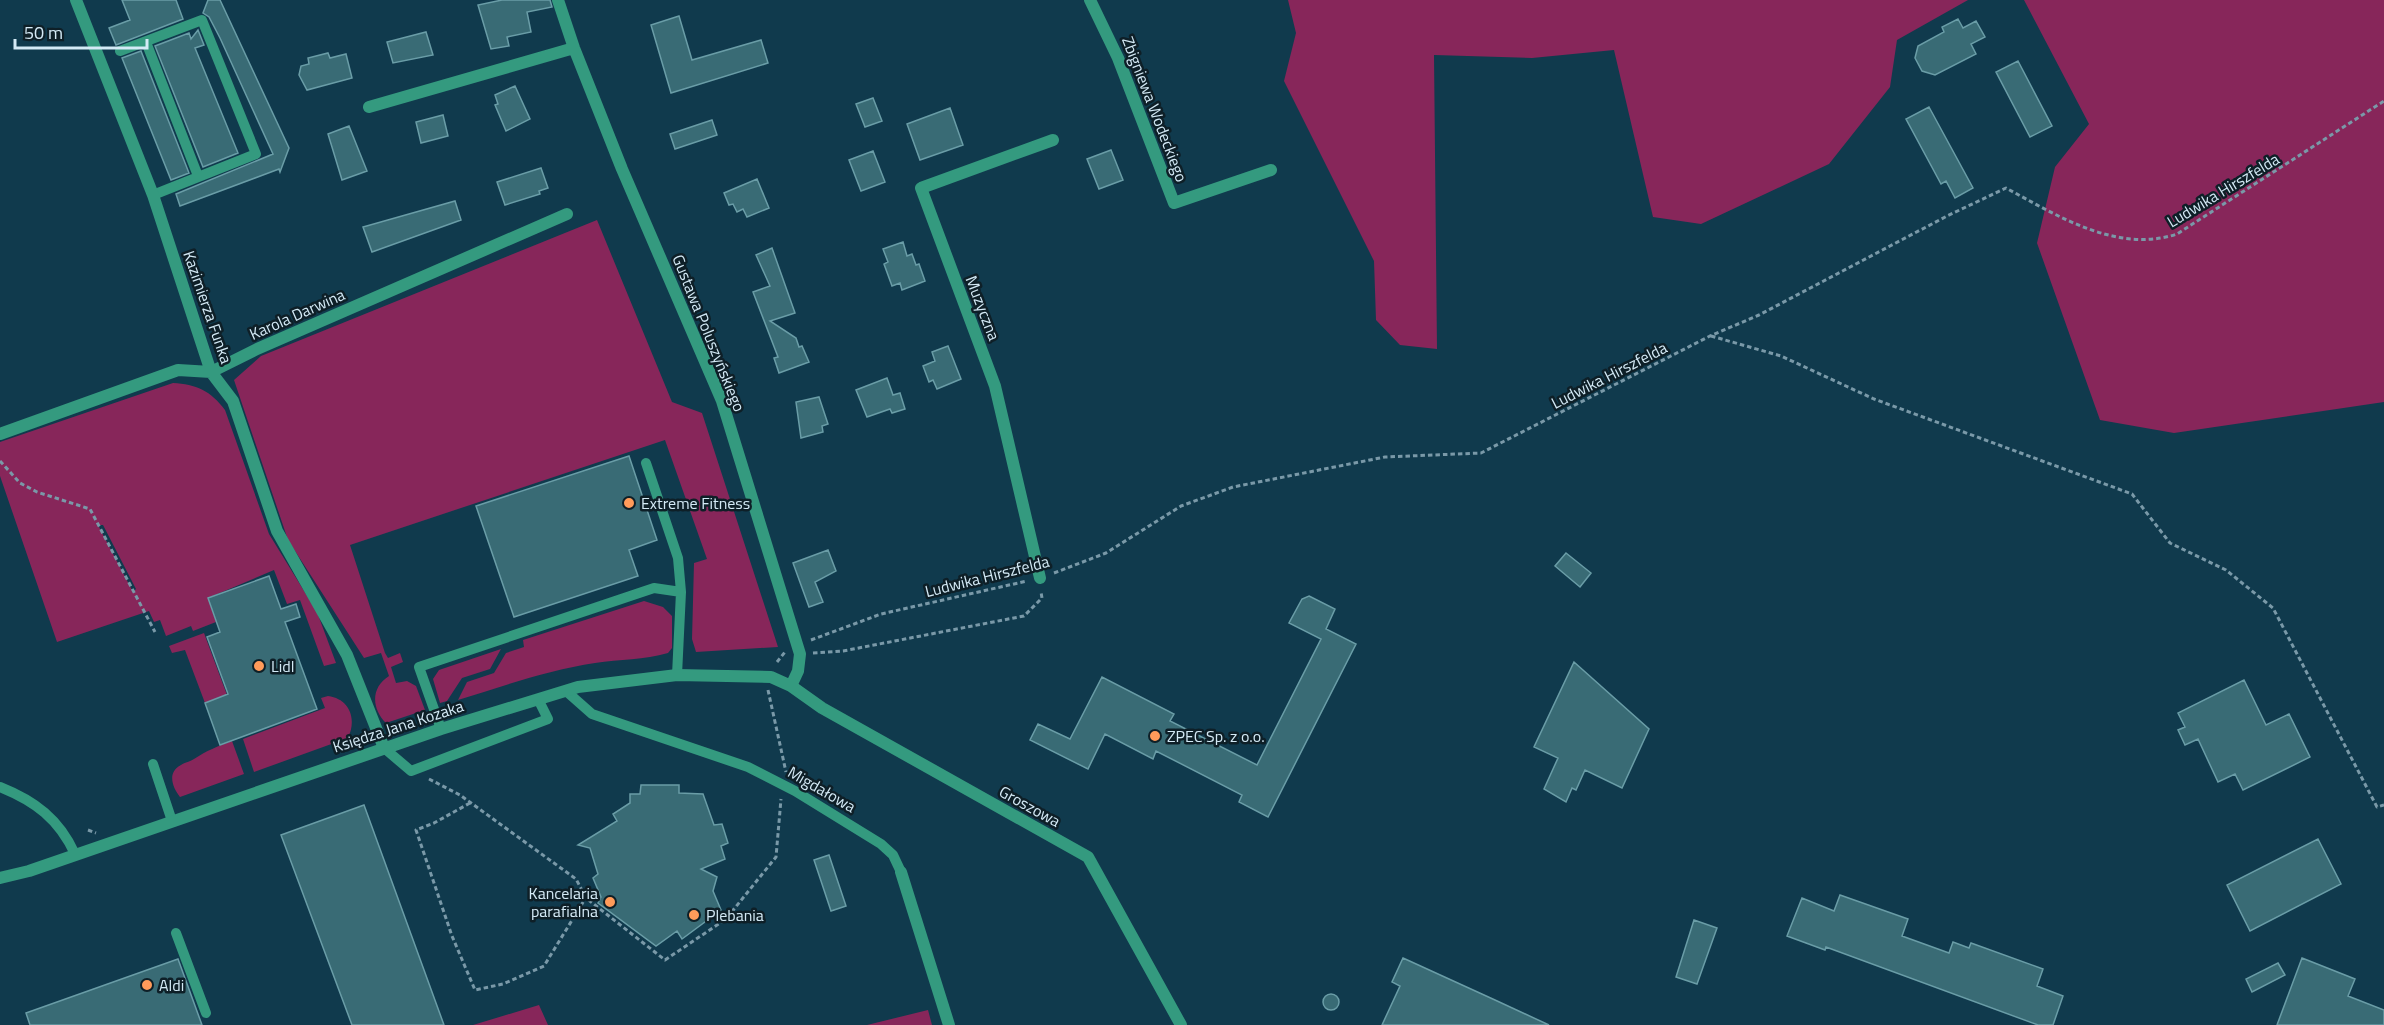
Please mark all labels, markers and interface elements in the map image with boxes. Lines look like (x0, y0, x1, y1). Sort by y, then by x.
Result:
scale bar (15, 12, 147, 50)
text: 50 m (24, 19, 63, 46)
street label: Zbigniewa Wodeckiego (1116, 33, 1194, 185)
street label: Ludwika Hirszfelda (2162, 147, 2284, 233)
street label: Kazimierza Funka (177, 247, 239, 367)
street label: Gustawa Poluszyńskiego (666, 251, 752, 415)
street label: Muzyczna (960, 272, 1006, 344)
street label: Karola Darwina (245, 282, 349, 346)
street label: Ludwika Hirszfelda (1547, 335, 1671, 415)
place label: Extreme Fitness (641, 491, 750, 515)
marker: Extreme Fitness (622, 496, 636, 510)
street label: Ludwika Hirszfelda (922, 549, 1052, 603)
place label: Lidl (271, 654, 294, 678)
marker: Lidl (252, 659, 266, 673)
street label: Księdza Jana Kozaka (329, 694, 467, 758)
place label: ZPEC Sp. z o.o. (1167, 724, 1265, 748)
marker: ZPEC Sp. z o.o. (1148, 729, 1162, 743)
street label: Migdałowa (783, 760, 861, 818)
street label: Groszowa (995, 779, 1065, 833)
place label: Kancelaria parafialna (529, 881, 598, 923)
marker: Kancelaria parafialna (603, 895, 617, 909)
place label: Plebania (706, 903, 764, 927)
marker: Plebania (687, 908, 701, 922)
place label: Aldi (159, 973, 184, 997)
marker: Aldi (140, 978, 154, 992)

